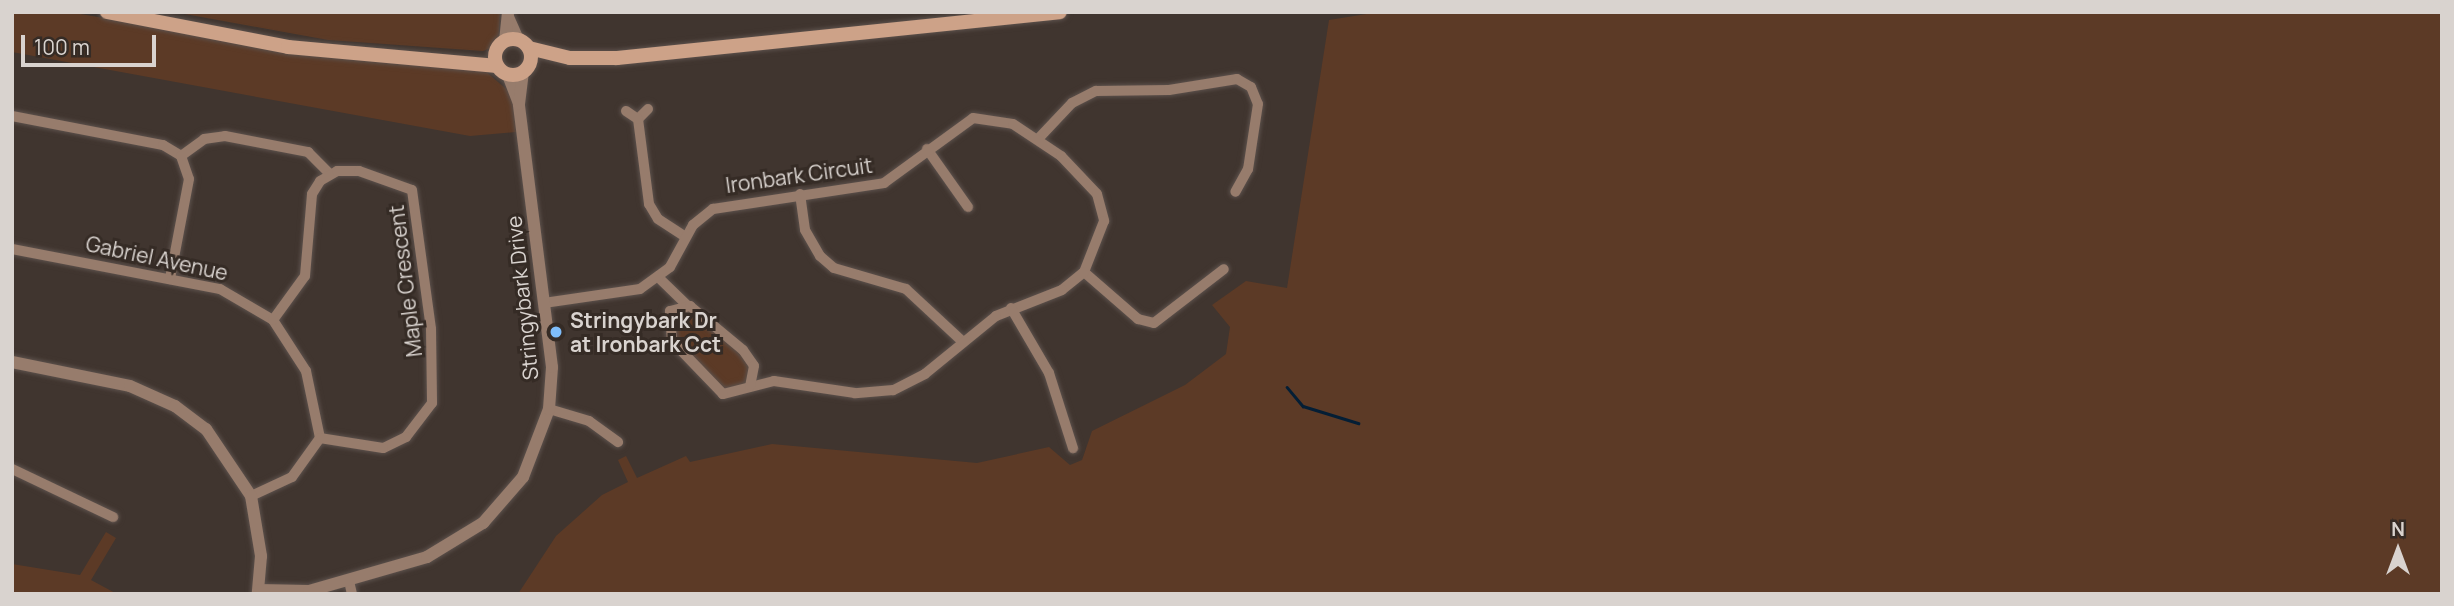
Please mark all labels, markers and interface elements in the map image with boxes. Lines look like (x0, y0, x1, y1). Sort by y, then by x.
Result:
scale bar (24, 21, 159, 65)
text: 100 m (34, 33, 90, 61)
street label: Ironbark Circuit (724, 152, 874, 198)
street label: Maple Crescent (383, 204, 427, 358)
street label: Stringybark Drive (501, 215, 543, 381)
street label: Gabriel Avenue (84, 231, 230, 285)
place label: Stringybark Dr at Ironbark Cct (570, 307, 721, 357)
marker: Stringybark Dr at Ironbark Cct (548, 324, 564, 340)
north arrow (2363, 515, 2433, 585)
text: N (2391, 516, 2405, 542)

